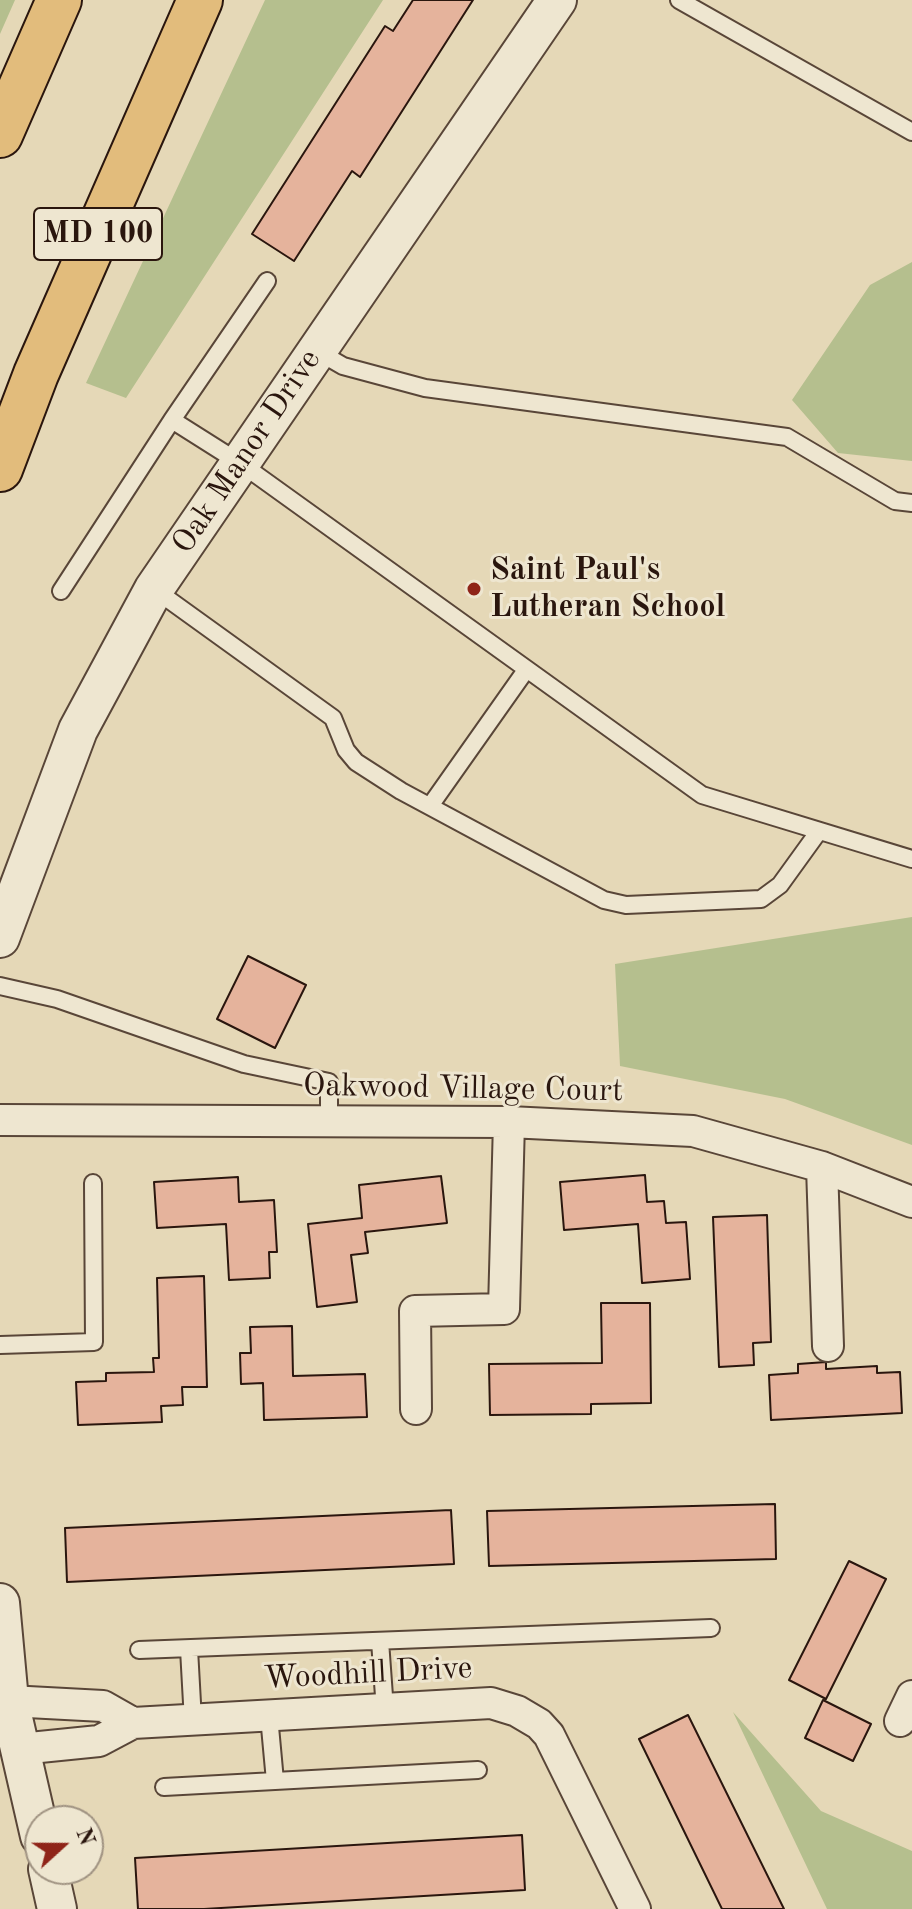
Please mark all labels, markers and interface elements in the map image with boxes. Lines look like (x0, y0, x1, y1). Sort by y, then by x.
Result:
road number: MD 100 (34, 208, 162, 260)
street label: Oak Manor Drive (164, 342, 330, 562)
place label: Saint Paul's Lutheran School (490, 552, 725, 627)
marker: Saint Paul's Lutheran School (465, 580, 483, 598)
street label: Oakwood Village Court (303, 1067, 623, 1111)
street label: Woodhill Drive (263, 1649, 473, 1699)
north arrow (24, 1805, 104, 1885)
text: N (71, 1825, 98, 1849)

